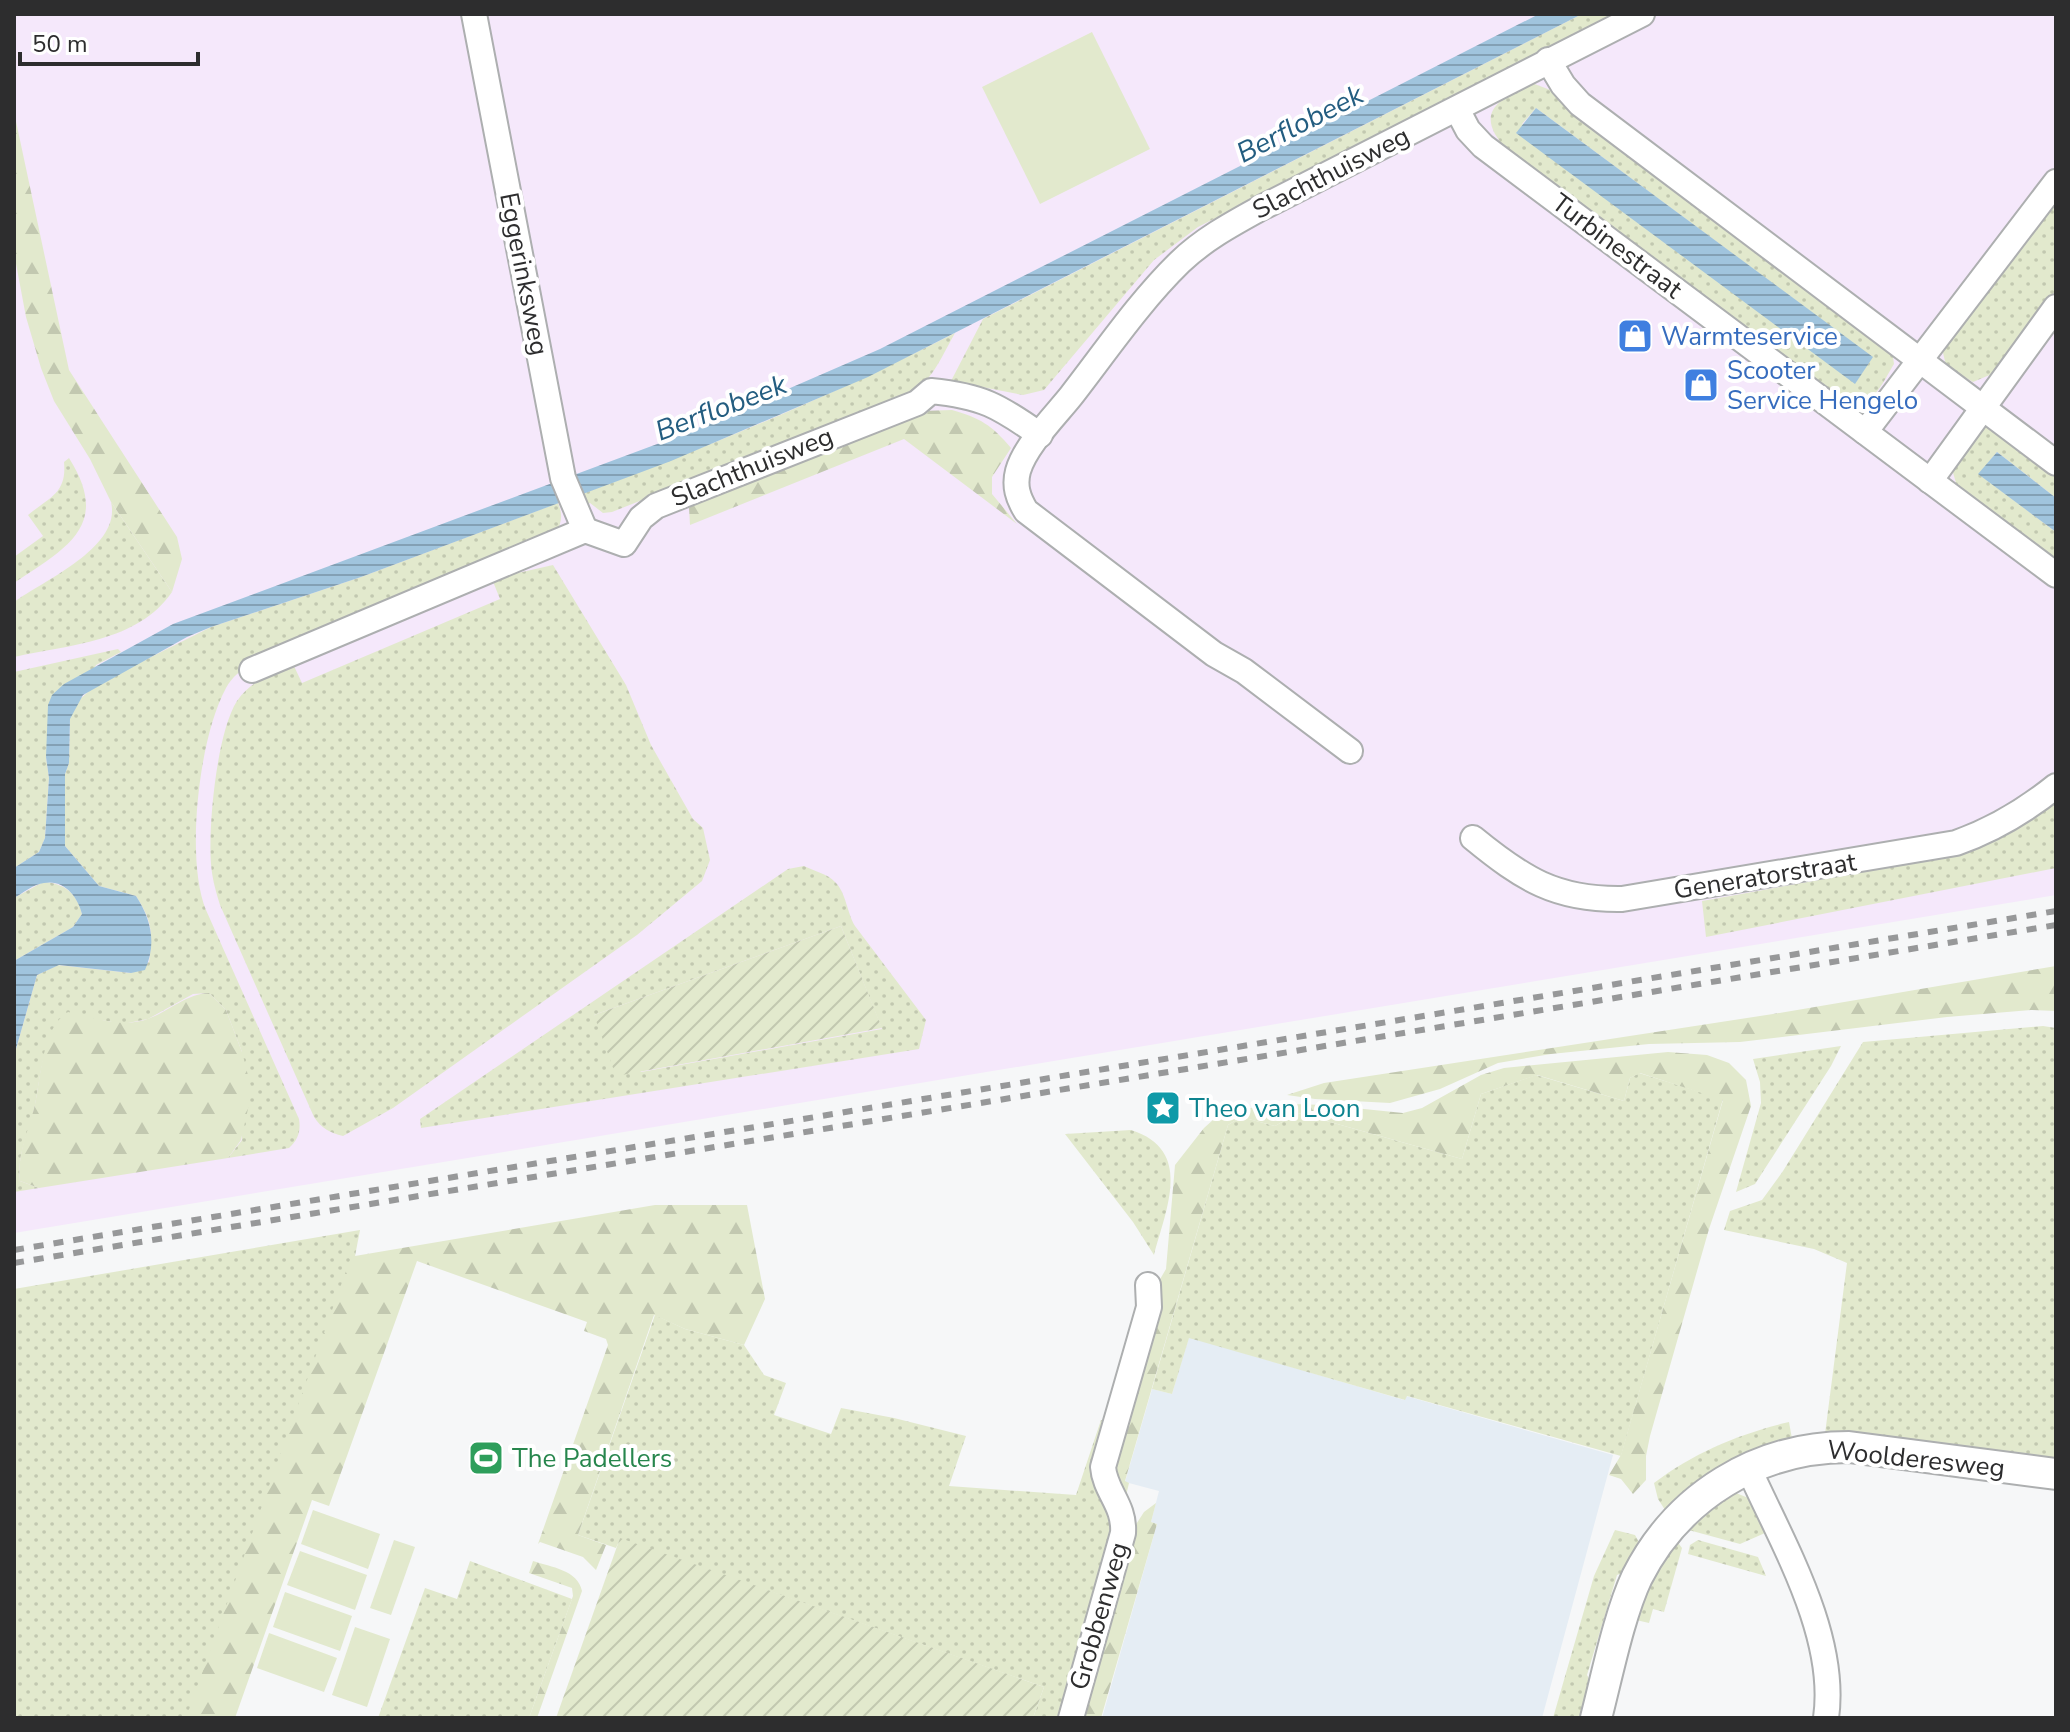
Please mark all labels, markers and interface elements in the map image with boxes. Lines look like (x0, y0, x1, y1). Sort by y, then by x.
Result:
scale bar (20, 16, 198, 66)
text: 50 m (32, 28, 88, 60)
water label: Berflobeek (1230, 75, 1371, 172)
street label: Slachthuisweg (1247, 118, 1415, 228)
street label: Turbinestraat (1545, 185, 1690, 307)
street label: Eggerinksweg (491, 190, 557, 358)
shop icon: Warmteservice (1616, 317, 1654, 355)
place label: Warmteservice (1661, 319, 1838, 354)
place label: Scooter Service Hengelo (1727, 353, 1918, 418)
water label: Berflobeek (650, 365, 793, 450)
shop icon: Scooter Service Hengelo (1682, 366, 1720, 404)
street label: Slachthuisweg (666, 419, 838, 515)
street label: Generatorstraat (1671, 844, 1860, 908)
place icon: Theo van Loon (1144, 1089, 1182, 1127)
place label: Theo van Loon (1189, 1091, 1360, 1126)
street label: Woolderesweg (1825, 1432, 2007, 1486)
sports icon: The Padellers (467, 1439, 505, 1477)
place label: The Padellers (512, 1441, 672, 1476)
street label: Grobbenweg (1061, 1538, 1137, 1694)

